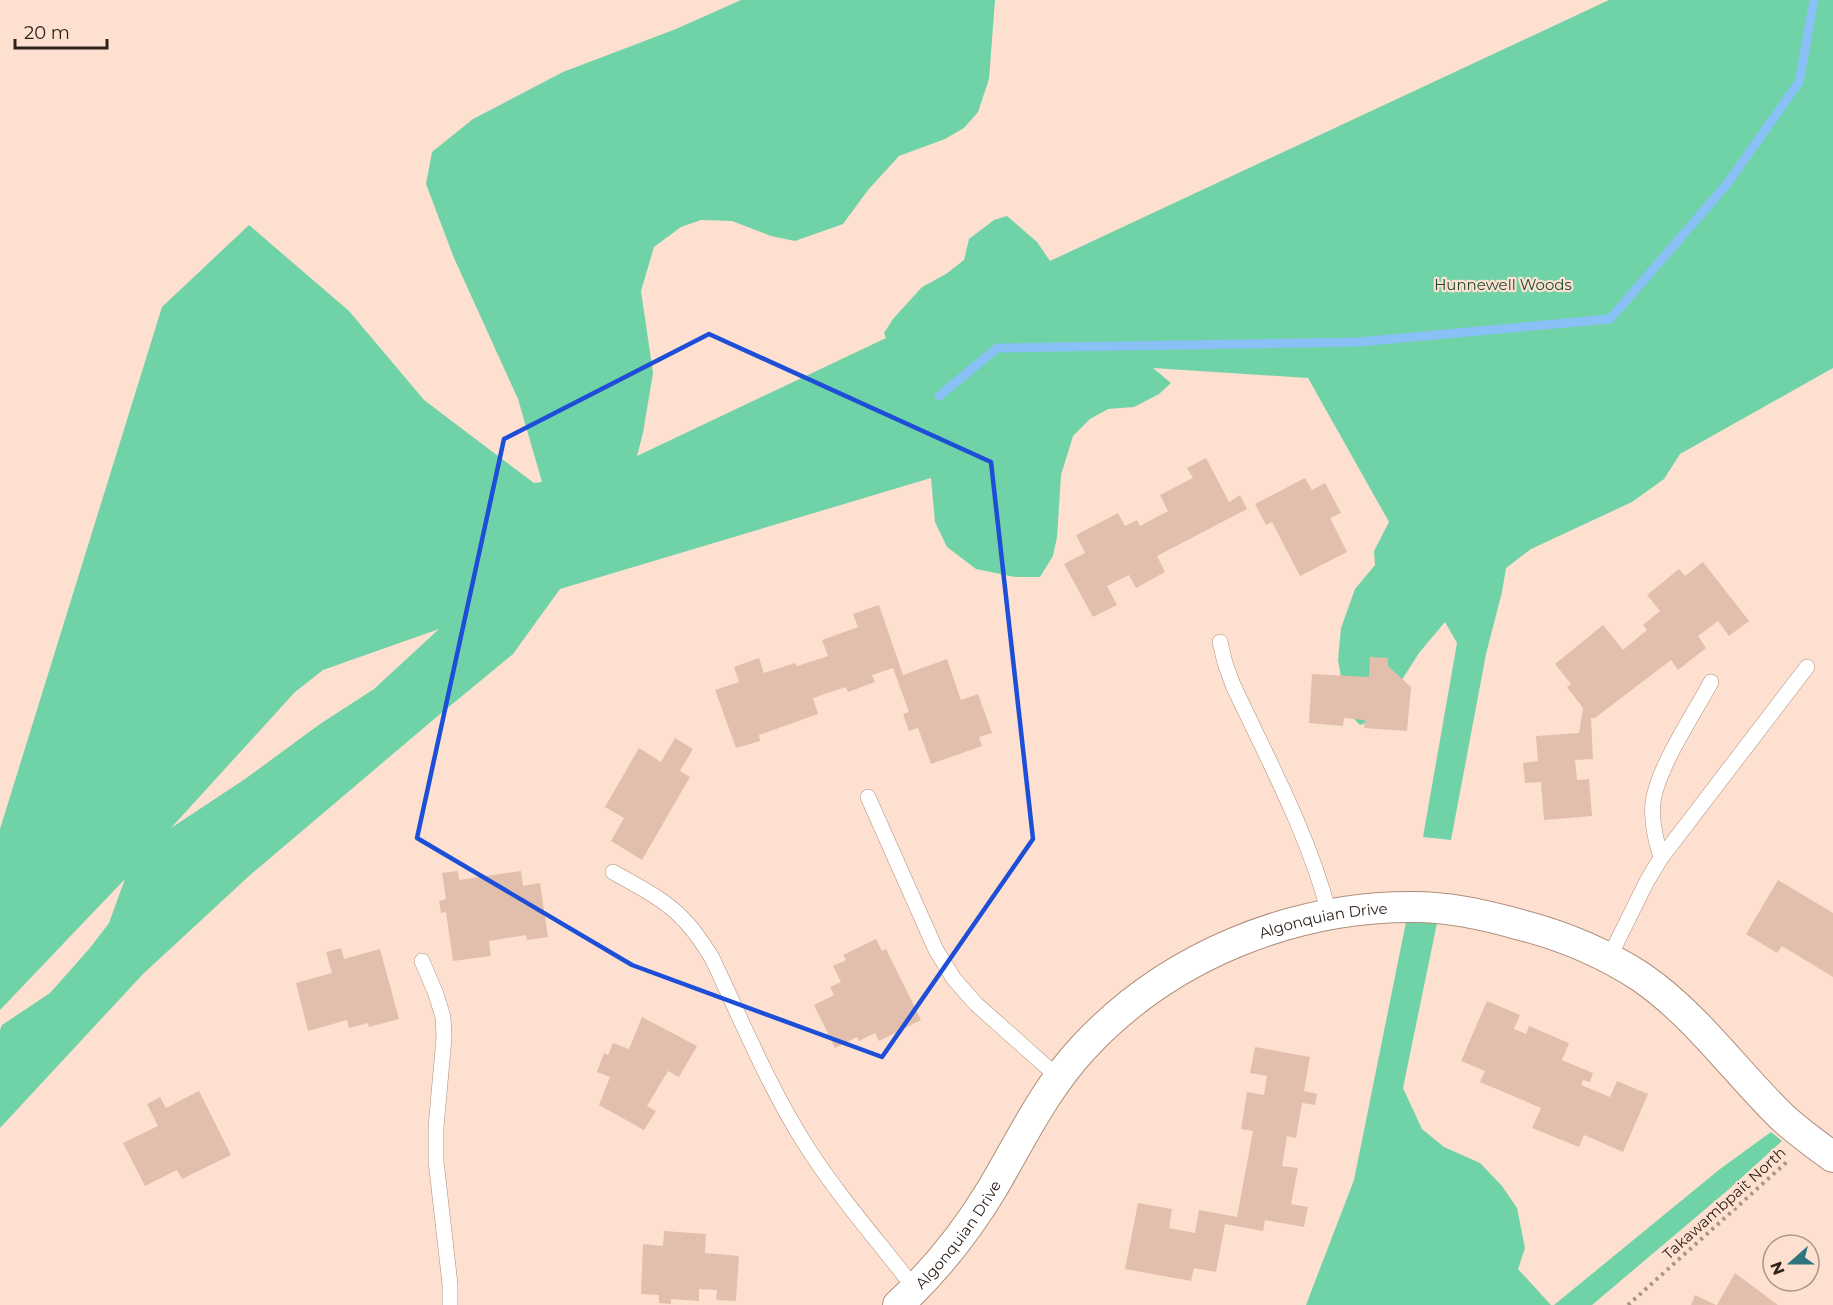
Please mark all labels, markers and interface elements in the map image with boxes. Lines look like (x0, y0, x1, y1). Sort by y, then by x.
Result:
scale bar (15, 12, 106, 50)
text: 20 m (24, 22, 70, 44)
park label: Hunnewell Woods (1434, 275, 1572, 294)
street label: Algonquian Drive (1256, 898, 1388, 942)
street label: Takawambpait North (1658, 1143, 1790, 1263)
street label: Algonquian Drive (911, 1177, 1005, 1292)
north arrow (1761, 1233, 1821, 1293)
text: N (1766, 1259, 1789, 1278)

